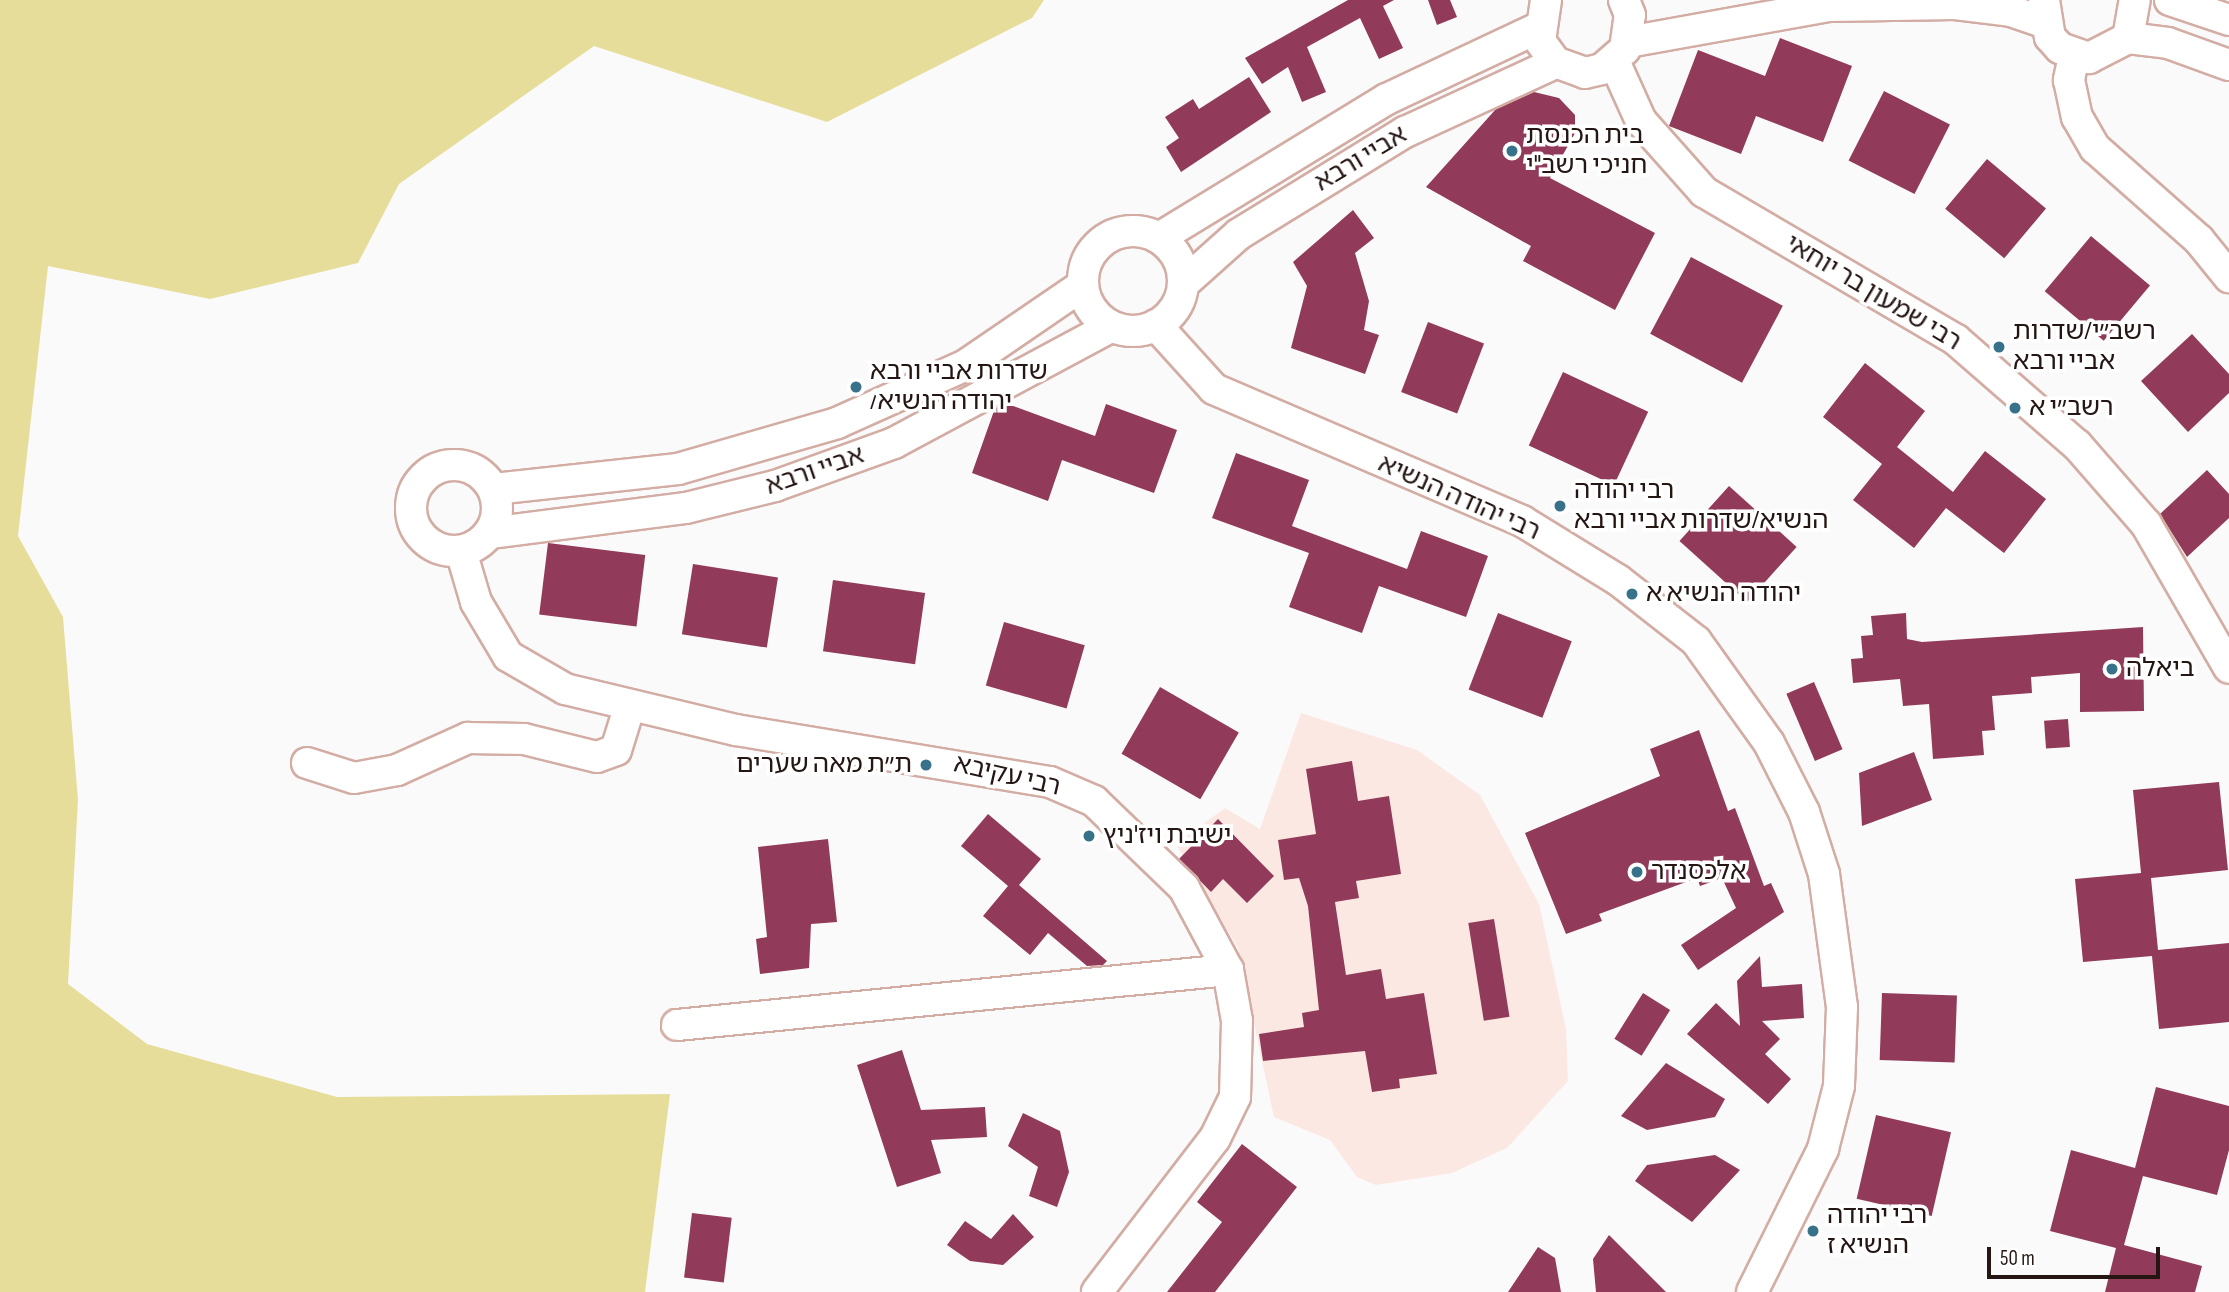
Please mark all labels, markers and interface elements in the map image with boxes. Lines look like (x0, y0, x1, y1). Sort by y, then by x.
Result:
street label: אביי ורבא (1309, 119, 1413, 199)
place label: בית הכנסת חניכי רשב"י (1526, 120, 1647, 182)
marker: בית הכנסת חניכי רשב"י (1504, 143, 1520, 159)
street label: רבי שמעון בר יוחאי (1779, 228, 1967, 358)
place label: רשב״י/שדרות אביי ורבא (2013, 316, 2156, 378)
marker: רשב״י/שדרות אביי ורבא (1991, 339, 2007, 355)
place label: שדרות אביי ורבא /יהודה הנשיא (870, 356, 1048, 418)
marker: שדרות אביי ורבא /יהודה הנשיא (848, 379, 864, 395)
place label: רשב״י א (2029, 392, 2114, 424)
marker: רשב״י א (2007, 400, 2023, 416)
street label: אביי ורבא (762, 440, 868, 502)
street label: רבי יהודה הנשיא (1373, 448, 1545, 548)
place label: רבי יהודה הנשיא/שדרות אביי ורבא (1574, 475, 1828, 536)
marker: רבי יהודה הנשיא/שדרות אביי ורבא (1552, 498, 1568, 514)
place label: יהודה הנשיא א (1646, 578, 1801, 610)
marker: יהודה הנשיא א (1624, 586, 1640, 602)
place label: ביאלה (2126, 653, 2195, 685)
marker: ביאלה (2104, 661, 2120, 677)
place label: ת״ת מאה שערים (736, 749, 912, 781)
street label: רבי עקיבא (951, 749, 1063, 803)
marker: ת״ת מאה שערים (918, 757, 934, 773)
place label: ישיבת ויז'ניץ (1103, 820, 1232, 852)
marker: ישיבת ויז'ניץ (1081, 828, 1097, 844)
place label: אלכסנדר (1651, 856, 1746, 888)
marker: אלכסנדר (1629, 864, 1645, 880)
place label: רבי יהודה הנשיא ז (1827, 1200, 1927, 1262)
marker: רבי יהודה הנשיא ז (1805, 1223, 1821, 1239)
scale bar (1991, 1232, 2164, 1276)
text: 50 m (2000, 1246, 2035, 1271)

